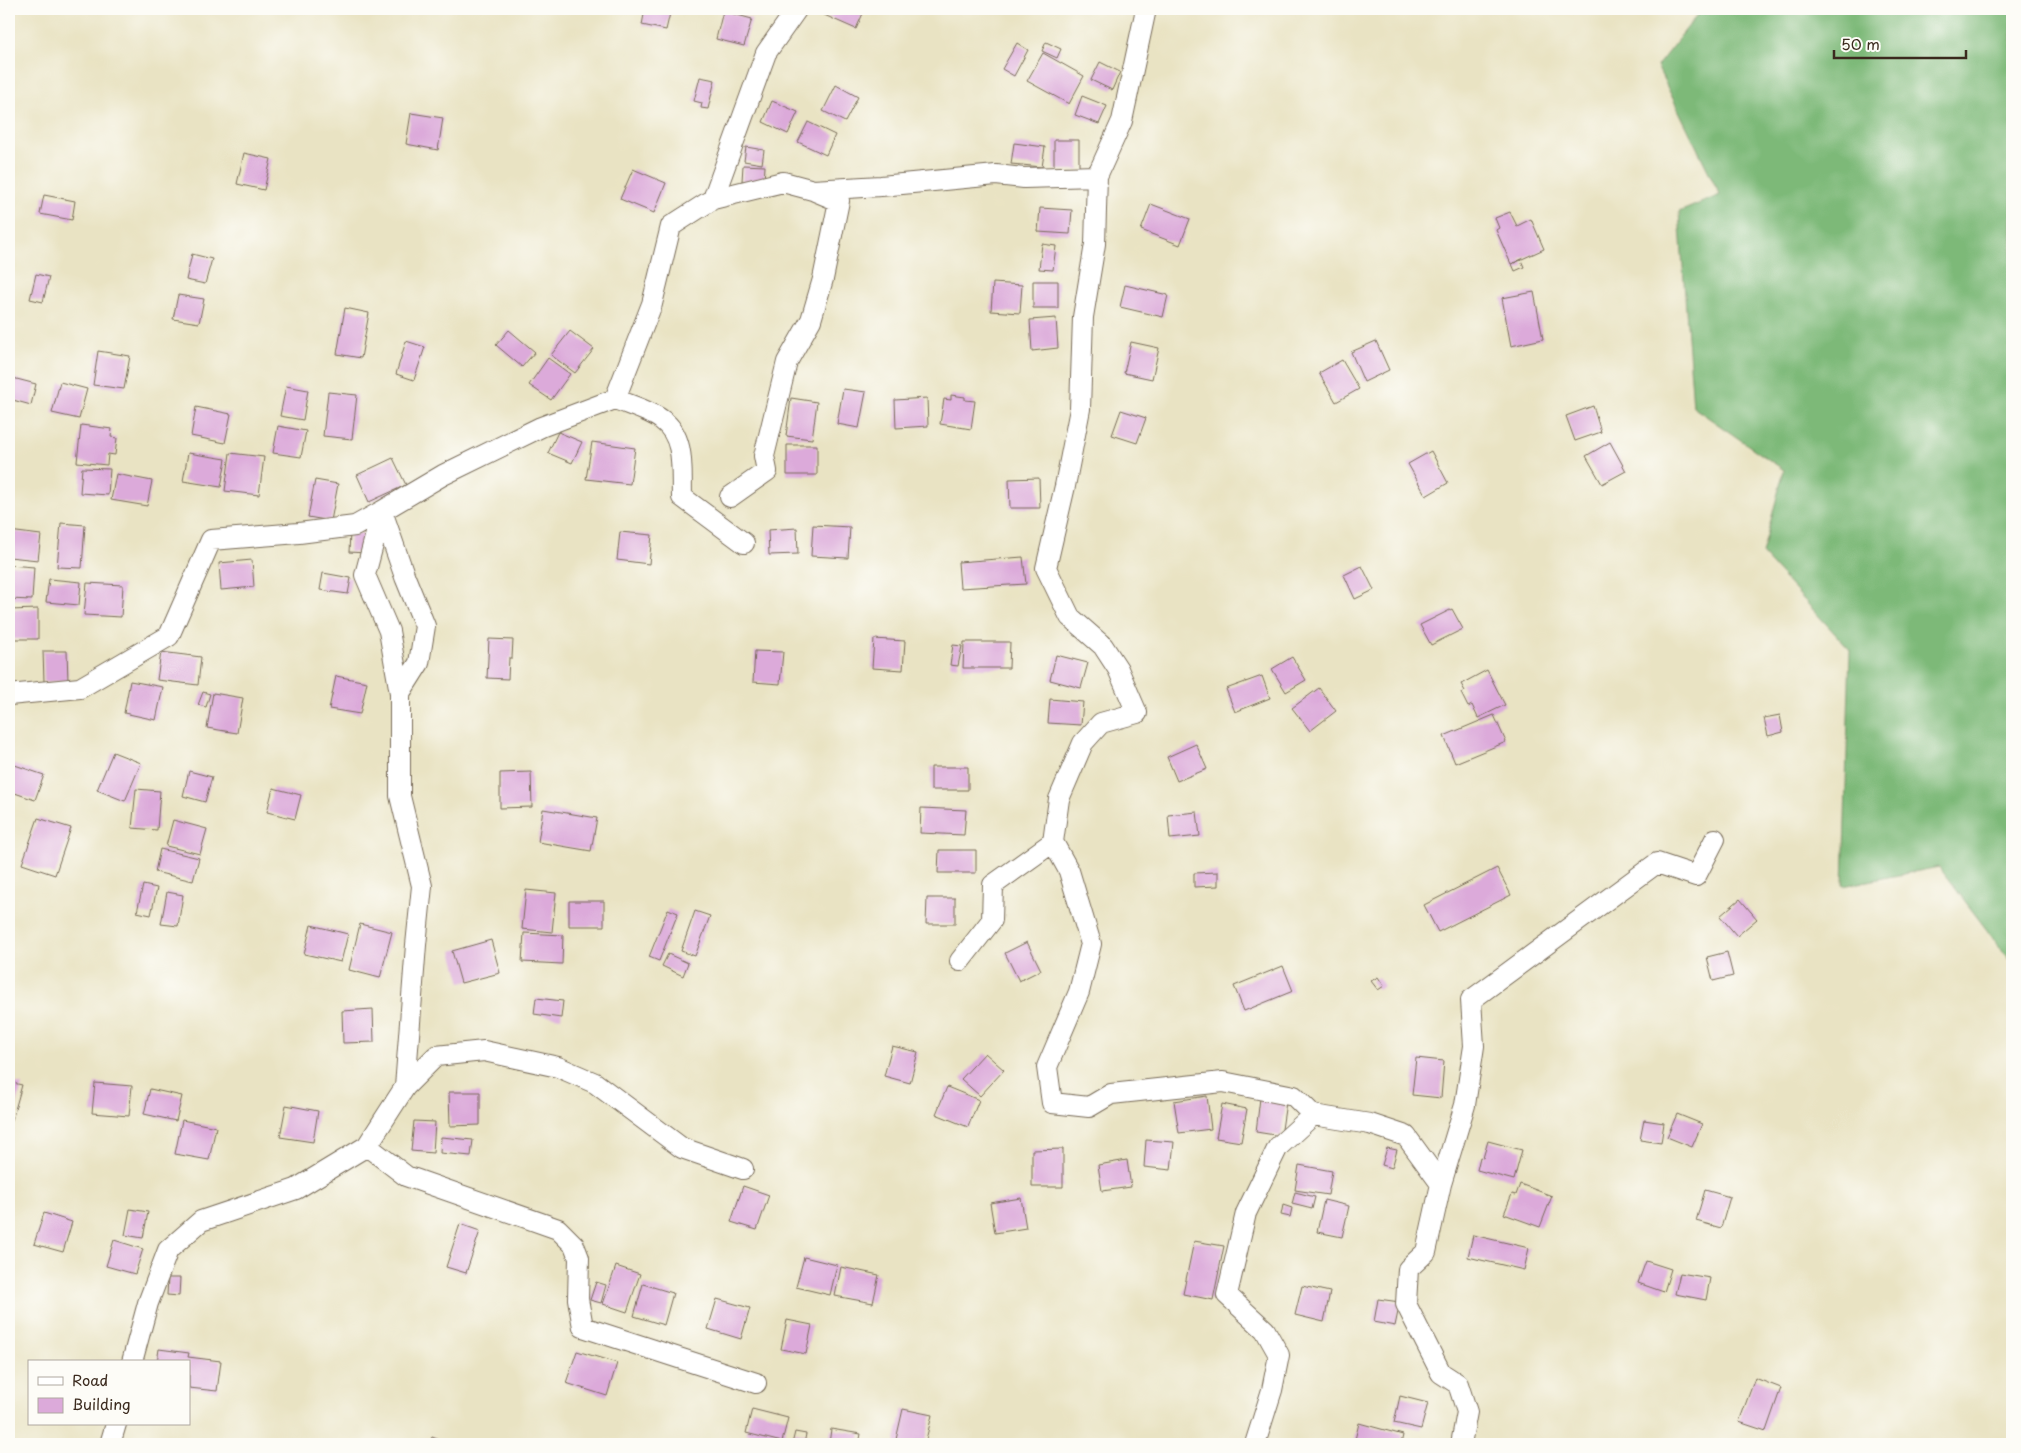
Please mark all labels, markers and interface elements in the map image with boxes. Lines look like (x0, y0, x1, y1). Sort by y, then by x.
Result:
scale bar (1834, 28, 1966, 60)
text: 50 m (1841, 32, 1880, 55)
legend (28, 1360, 190, 1426)
text: Road (72, 1368, 108, 1391)
text: Building (72, 1392, 131, 1415)

